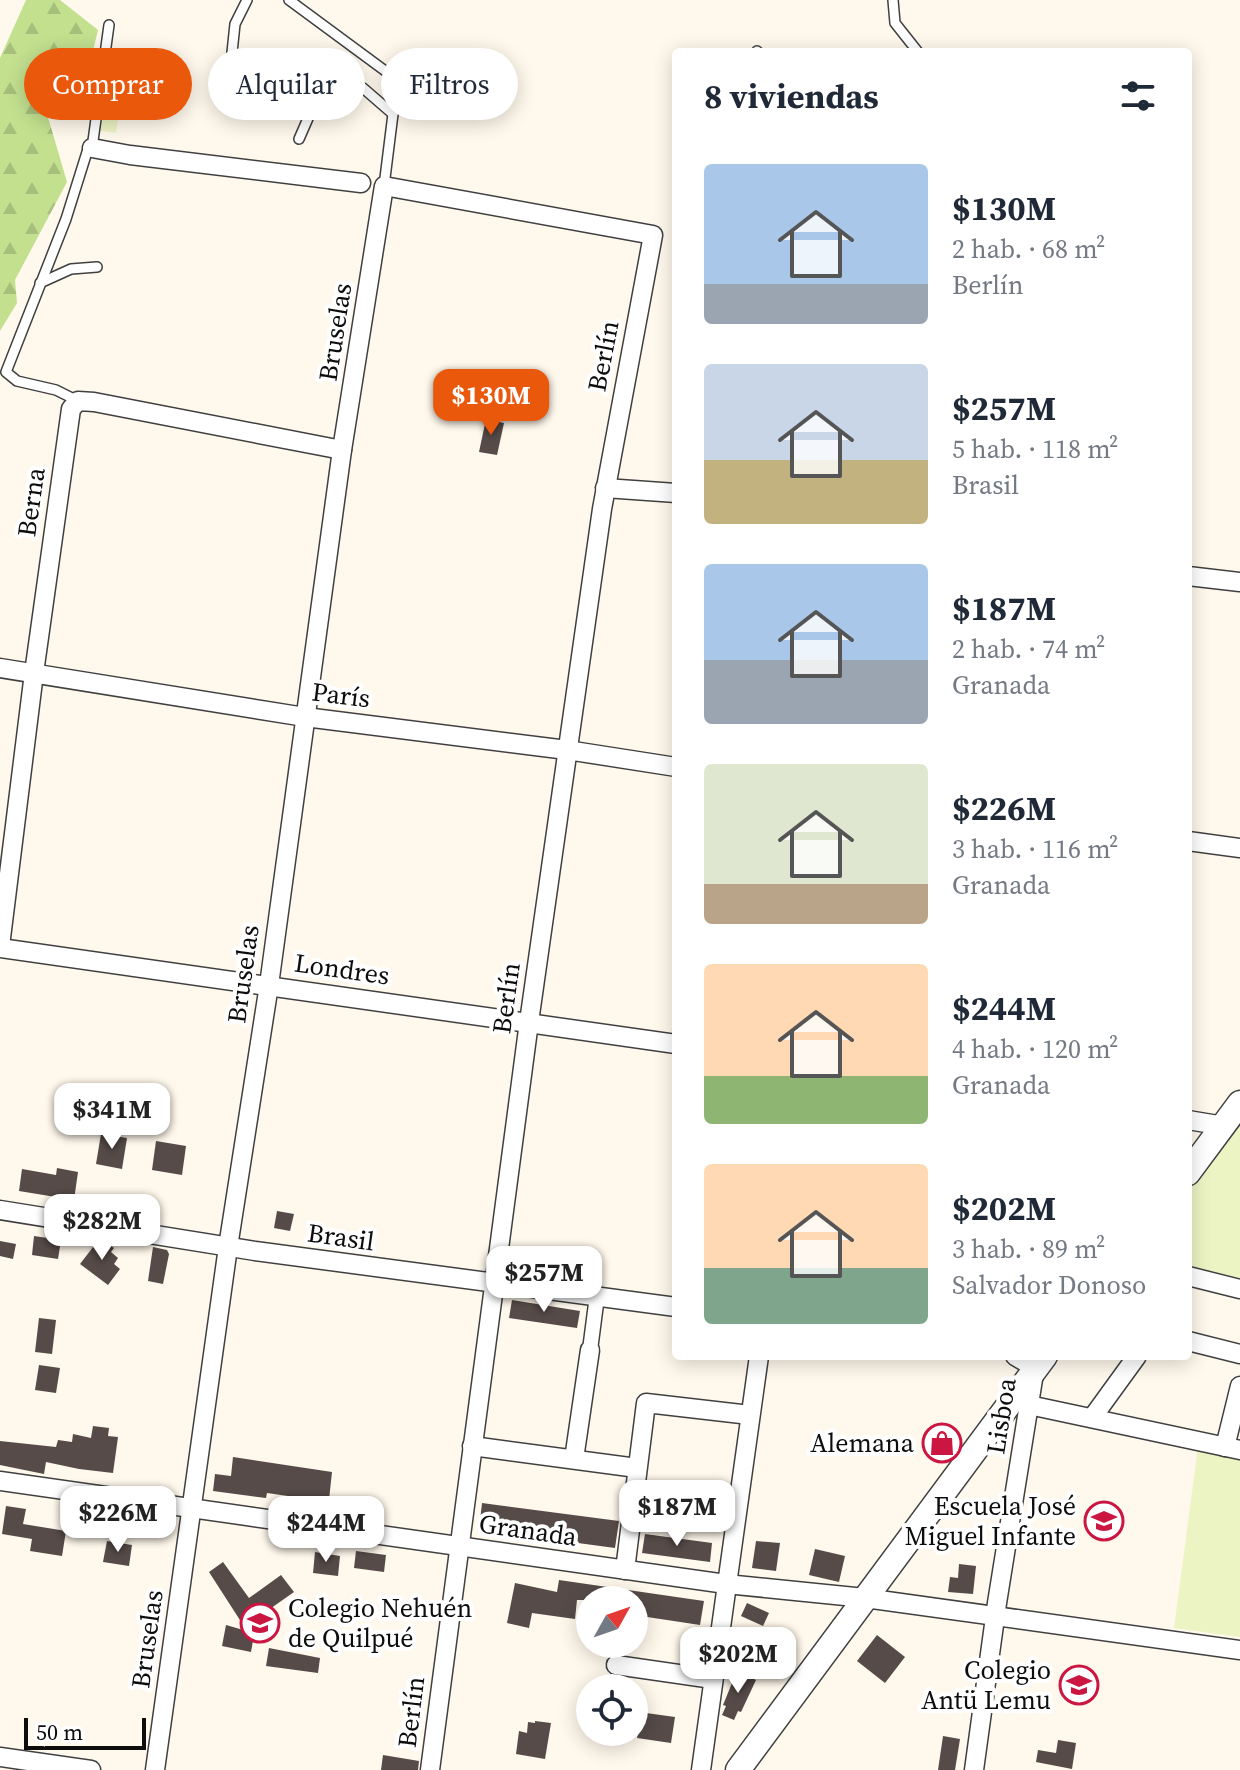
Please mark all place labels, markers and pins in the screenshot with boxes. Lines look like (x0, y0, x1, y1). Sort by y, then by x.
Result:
pin: $130M (435, 369, 547, 437)
pin: $341M (56, 1083, 168, 1151)
pin: $282M (46, 1194, 158, 1262)
pin: $257M (488, 1246, 600, 1314)
shop icon: Alemana (921, 1422, 963, 1464)
place label: Alemana (810, 1425, 915, 1461)
pin: $187M (621, 1480, 733, 1548)
pin: $226M (62, 1486, 174, 1554)
place label: Escuela José Miguel Infante (905, 1488, 1076, 1554)
pin: $244M (270, 1496, 382, 1564)
school or university icon: Escuela José Miguel Infante (1083, 1500, 1125, 1542)
place label: Colegio Nehuén de Quilpué (288, 1590, 472, 1656)
school or university icon: Colegio Nehuén de Quilpué (239, 1602, 281, 1644)
pin: $202M (682, 1627, 794, 1695)
place label: Colegio Antü Lemu (921, 1652, 1051, 1718)
school or university icon: Colegio Antü Lemu (1058, 1664, 1100, 1706)

